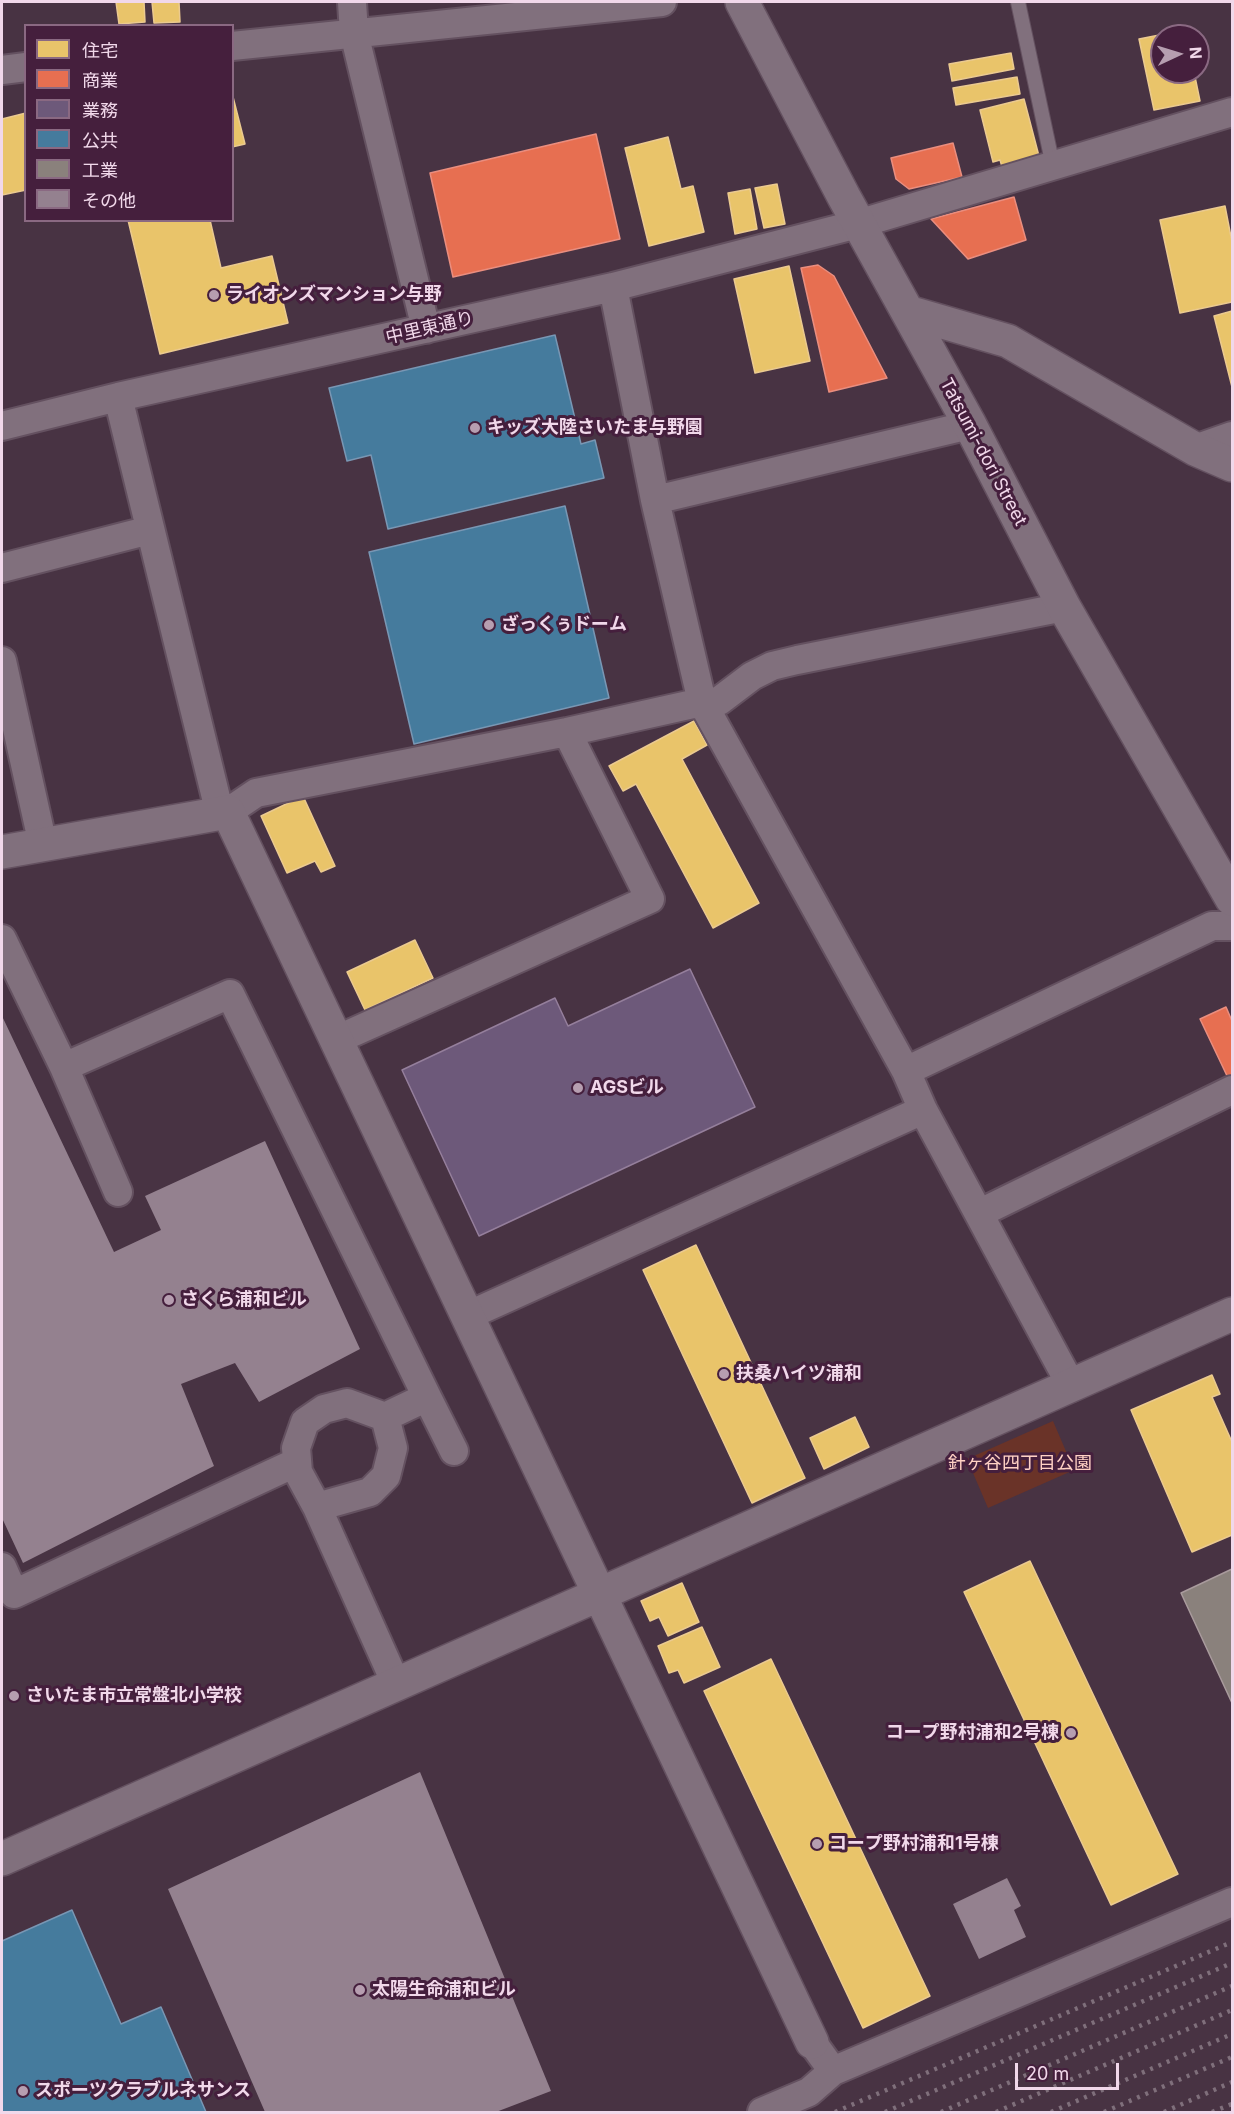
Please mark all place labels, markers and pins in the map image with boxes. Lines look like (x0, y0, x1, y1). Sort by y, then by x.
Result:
place label: ライオンズマンション与野 (226, 284, 442, 306)
marker: ライオンズマンション与野 (207, 288, 221, 302)
place label: キッズ大陸さいたま与野園 (487, 417, 703, 439)
marker: キッズ大陸さいたま与野園 (468, 421, 482, 435)
place label: ざっくぅドーム (501, 614, 627, 636)
marker: ざっくぅドーム (482, 618, 496, 632)
place label: AGSビル (590, 1077, 664, 1099)
marker: AGSビル (571, 1081, 585, 1095)
place label: さくら浦和ビル (181, 1289, 307, 1311)
marker: さくら浦和ビル (162, 1293, 176, 1307)
place label: 扶桑ハイツ浦和 (736, 1363, 862, 1385)
marker: 扶桑ハイツ浦和 (717, 1367, 731, 1381)
place label: さいたま市立常盤北小学校 (26, 1685, 242, 1707)
marker: さいたま市立常盤北小学校 (7, 1689, 21, 1703)
place label: コープ野村浦和2号棟 (886, 1722, 1059, 1744)
marker: コープ野村浦和2号棟 (1064, 1726, 1078, 1740)
place label: コープ野村浦和1号棟 (829, 1833, 999, 1855)
marker: コープ野村浦和1号棟 (810, 1837, 824, 1851)
place label: 太陽生命浦和ビル (372, 1979, 516, 2001)
marker: 太陽生命浦和ビル (353, 1983, 367, 1997)
place label: スポーツクラブルネサンス (35, 2080, 251, 2102)
marker: スポーツクラブルネサンス (16, 2084, 30, 2098)

